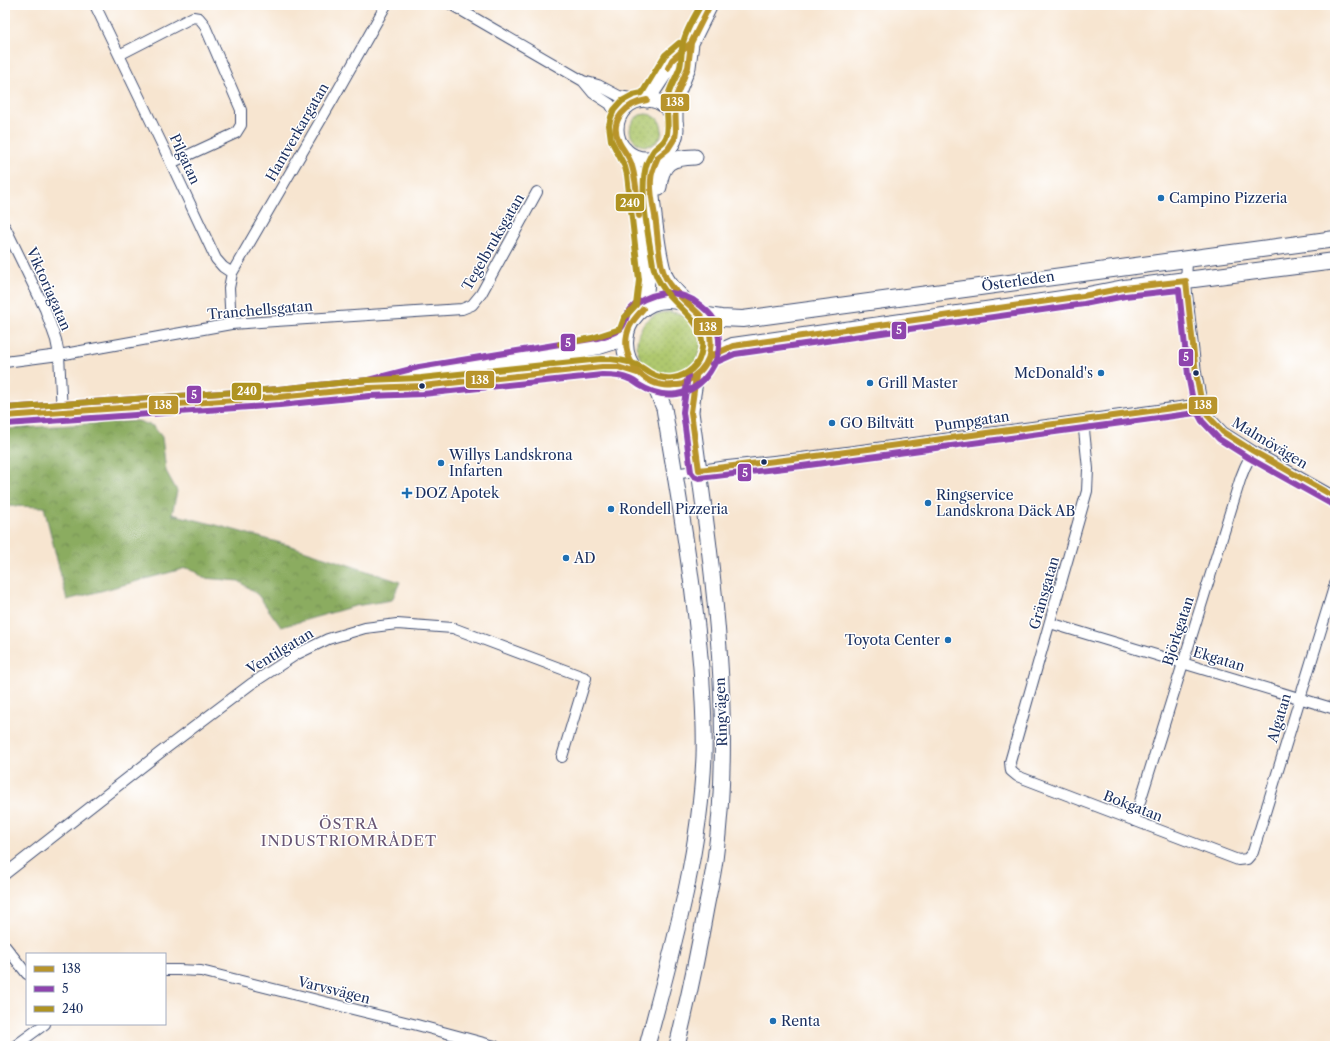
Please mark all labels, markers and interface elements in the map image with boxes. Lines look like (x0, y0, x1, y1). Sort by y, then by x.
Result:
street label: Hantverkargatan (262, 79, 333, 184)
line badge: 138 (660, 93, 690, 112)
text: 138 (666, 95, 684, 109)
street label: Pilgatan (166, 131, 205, 187)
place label: Campino Pizzeria (1169, 189, 1288, 207)
street label: Tegelbruksgatan (458, 190, 528, 294)
line badge: 240 (615, 193, 645, 212)
marker: Campino Pizzeria (1156, 193, 1166, 203)
text: 240 (620, 196, 640, 210)
street label: Viktoriagatan (22, 244, 75, 334)
street label: Österleden (980, 267, 1056, 295)
street label: Tranchellsgatan (207, 296, 314, 324)
line badge: 138 (693, 317, 723, 336)
text: 138 (699, 320, 717, 334)
line badge: 5 (891, 321, 907, 340)
text: 5 (896, 323, 902, 337)
line badge: 5 (560, 333, 576, 352)
text: 5 (565, 336, 571, 350)
line badge: 5 (1178, 348, 1194, 367)
text: 5 (1183, 350, 1189, 364)
place label: McDonald's (1014, 364, 1093, 382)
marker: McDonald's (1096, 368, 1106, 378)
unlabelled marker (1191, 368, 1201, 378)
line badge: 138 (465, 370, 495, 389)
text: 138 (471, 373, 489, 387)
place label: Grill Master (878, 374, 958, 392)
marker: Grill Master (865, 378, 875, 388)
unlabelled marker (417, 381, 427, 391)
line badge: 240 (231, 382, 262, 401)
text: 240 (237, 384, 257, 398)
line badge: 5 (186, 385, 202, 404)
text: 5 (191, 388, 197, 402)
line badge: 138 (148, 395, 179, 415)
line badge: 138 (1188, 396, 1218, 415)
text: 138 (154, 398, 172, 412)
text: 138 (1194, 398, 1212, 412)
street label: Pumpgatan (933, 407, 1011, 435)
street label: Malmövägen (1229, 413, 1311, 473)
place label: GO Biltvätt (840, 414, 914, 432)
marker: GO Biltvätt (827, 418, 837, 428)
place label: Willys Landskrona Infarten (448, 446, 573, 480)
unlabelled marker (759, 457, 769, 467)
marker: Willys Landskrona Infarten (436, 458, 446, 468)
line badge: 5 (737, 463, 752, 482)
text: 5 (742, 466, 748, 480)
place label: DOZ Apotek (415, 484, 500, 502)
place label: Ringservice Landskrona Däck AB (936, 486, 1075, 520)
marker: DOZ Apotek (402, 488, 412, 498)
marker: Ringservice Landskrona Däck AB (923, 498, 933, 508)
place label: Rondell Pizzeria (619, 500, 729, 518)
marker: Rondell Pizzeria (606, 504, 616, 514)
place label: AD (573, 549, 596, 567)
marker: AD (561, 553, 571, 563)
street label: Gränsgatan (1025, 554, 1063, 632)
street label: Björkgatan (1158, 594, 1198, 668)
street label: Ventilgatan (243, 624, 317, 678)
place label: Toyota Center (845, 631, 940, 649)
marker: Toyota Center (943, 635, 953, 645)
street label: Ekgatan (1191, 643, 1247, 675)
street label: Ringvägen (711, 677, 731, 747)
street label: Algatan (1263, 691, 1295, 746)
street label: Bokgatan (1101, 786, 1165, 826)
district label: ÖSTRA INDUSTRIOMRÅDET (261, 814, 437, 850)
legend (26, 953, 166, 1025)
text: 138 (62, 961, 81, 976)
street label: Varvsvägen (295, 972, 372, 1008)
text: 5 (62, 981, 69, 996)
text: 240 (62, 1001, 83, 1016)
place label: Renta (781, 1012, 821, 1030)
marker: Renta (768, 1016, 778, 1026)

